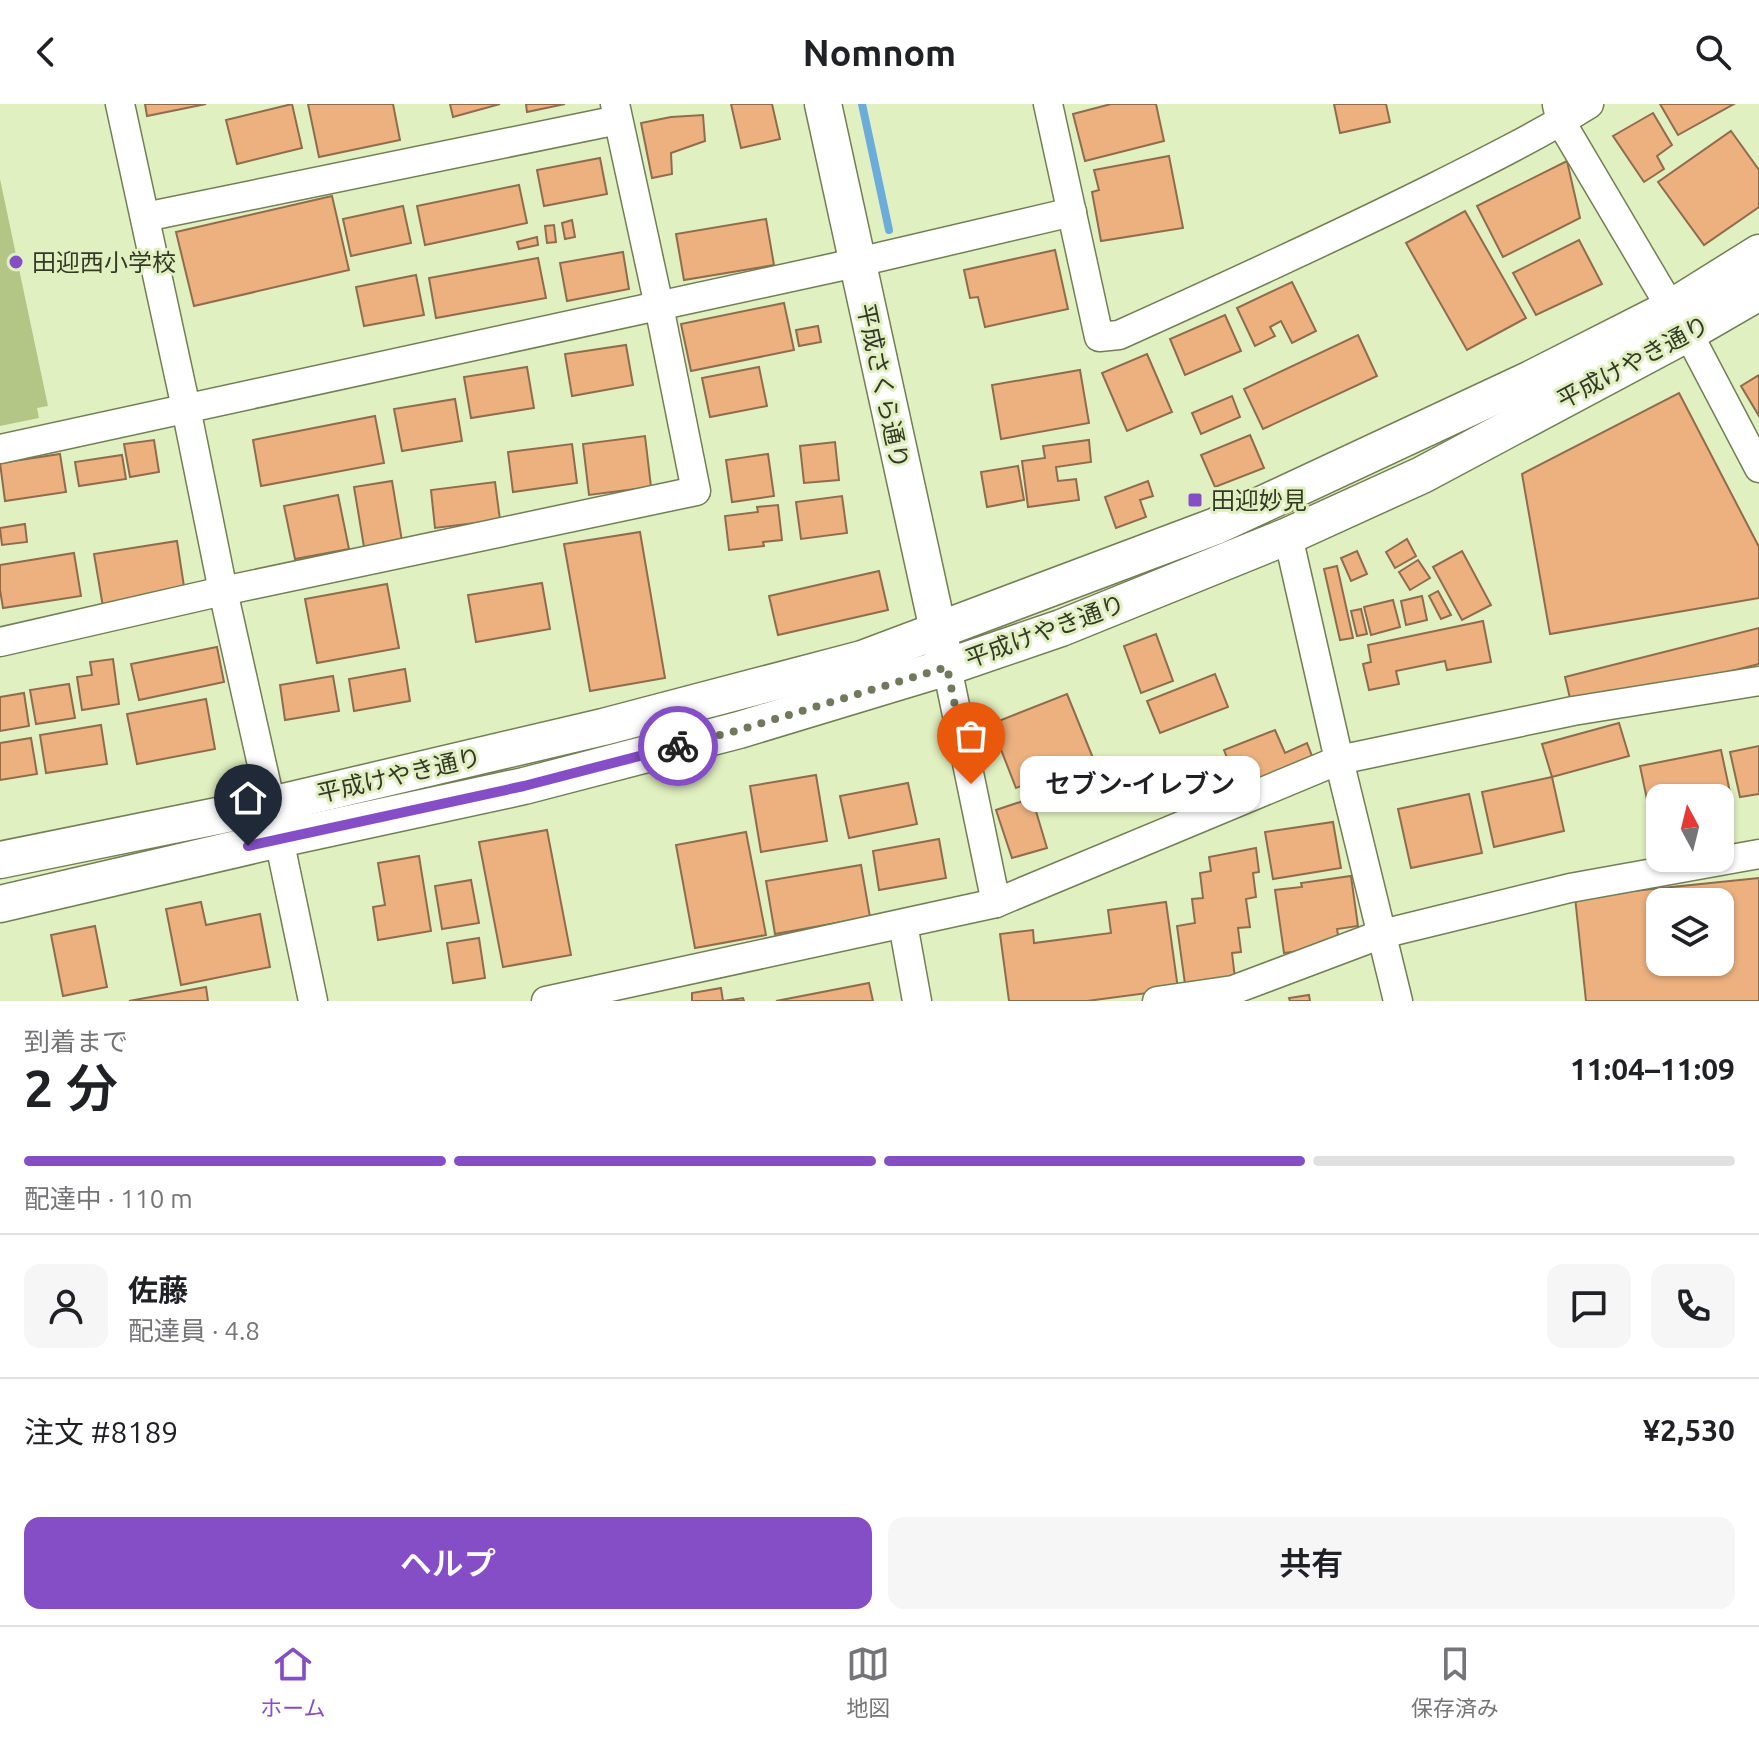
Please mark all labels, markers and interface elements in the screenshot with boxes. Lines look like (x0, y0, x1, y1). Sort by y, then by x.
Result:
icon: back (24, 30, 68, 74)
icon: search (1691, 30, 1735, 74)
text: Nomnom (803, 32, 956, 73)
place label: 田迎西小学校 (32, 249, 176, 276)
marker: 田迎西小学校 (7, 253, 25, 271)
street label: 平成さくら通り (852, 301, 914, 471)
street label: 平成けやき通り (1552, 311, 1714, 413)
place label: 田迎妙見 (1211, 487, 1307, 514)
marker: 田迎妙見 (1186, 491, 1204, 509)
street label: 平成けやき通り (961, 590, 1129, 672)
pin (937, 702, 1005, 784)
courier (638, 706, 718, 786)
icon: bag (949, 714, 993, 758)
icon: bike (656, 724, 700, 768)
street label: 平成けやき通り (314, 743, 484, 807)
callout: セブン-イレブン (1019, 756, 1259, 812)
pin (214, 764, 282, 846)
text: セブン-イレブン (1045, 769, 1235, 798)
icon: home (226, 776, 270, 820)
north arrow (1646, 784, 1734, 872)
map controls (1646, 784, 1734, 976)
button: layers (1646, 888, 1734, 976)
text: 到着まで (24, 1027, 128, 1056)
text: 11:04–11:09 (1570, 1052, 1735, 1086)
text: 2 分 (24, 1059, 118, 1117)
text: 配達中 · 110 m (24, 1184, 193, 1213)
button: person (24, 1264, 108, 1348)
button: chat (1547, 1264, 1631, 1348)
button: phone (1651, 1264, 1735, 1348)
text: 佐藤 (128, 1273, 188, 1307)
text: 配達員 · 4.8 (128, 1316, 260, 1345)
text: ¥2,530 (1643, 1413, 1735, 1447)
text: 注文 #8189 (24, 1415, 178, 1449)
button: ヘルプ (24, 1517, 872, 1609)
button: 共有 (888, 1517, 1735, 1609)
tab: ホーム (260, 1642, 326, 1722)
tab: 地図 (846, 1642, 890, 1722)
tab: 保存済み (1411, 1642, 1499, 1722)

